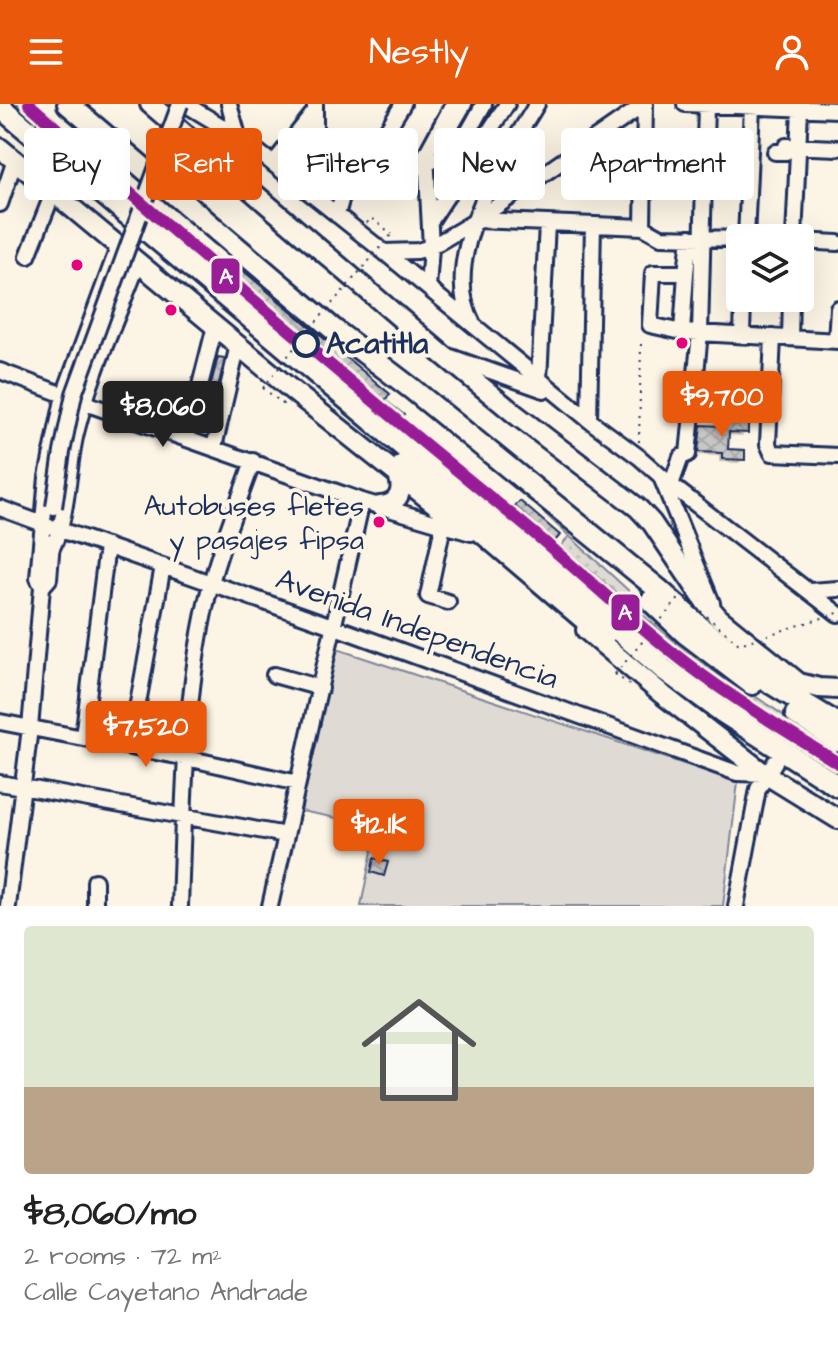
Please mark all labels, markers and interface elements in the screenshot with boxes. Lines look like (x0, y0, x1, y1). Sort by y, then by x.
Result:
text: Nestly (369, 27, 469, 78)
icon: menu (24, 30, 68, 74)
icon: person (770, 30, 814, 74)
chip: Buy (24, 128, 130, 200)
chip: Rent (146, 128, 262, 200)
chip: Filters (278, 128, 418, 200)
chip: New (434, 128, 545, 200)
chip: Apartment (561, 128, 754, 200)
map controls (726, 224, 814, 312)
button: layers (726, 224, 814, 312)
unlabelled marker (69, 257, 85, 273)
line badge: A (210, 257, 241, 295)
text: A (219, 262, 234, 293)
unlabelled marker (163, 302, 179, 318)
place label: Acatitla (326, 323, 429, 365)
marker: Acatitla (293, 331, 319, 357)
unlabelled marker (674, 335, 690, 351)
pin: $9,700 (657, 371, 787, 439)
text: $9,700 (681, 379, 763, 415)
pin: $8,060 (98, 381, 228, 449)
text: $8,060 (120, 389, 206, 425)
place label: Autobuses fletes y pasajes fipsa (144, 487, 364, 562)
marker: Autobuses fletes y pasajes fipsa (371, 514, 387, 530)
street label: Avenida Independencia (270, 558, 564, 700)
line badge: A (610, 593, 641, 632)
text: A (618, 598, 633, 629)
pin: $7,520 (81, 701, 211, 769)
text: $7,520 (104, 709, 188, 745)
pin: $12.1K (314, 799, 444, 867)
text: $12.1K (351, 807, 407, 843)
icon: home (347, 978, 491, 1122)
text: $8,060/mo (24, 1190, 196, 1238)
text: 2 rooms · 72 m² (24, 1238, 222, 1274)
text: Calle Cayetano Andrade (24, 1274, 308, 1310)

